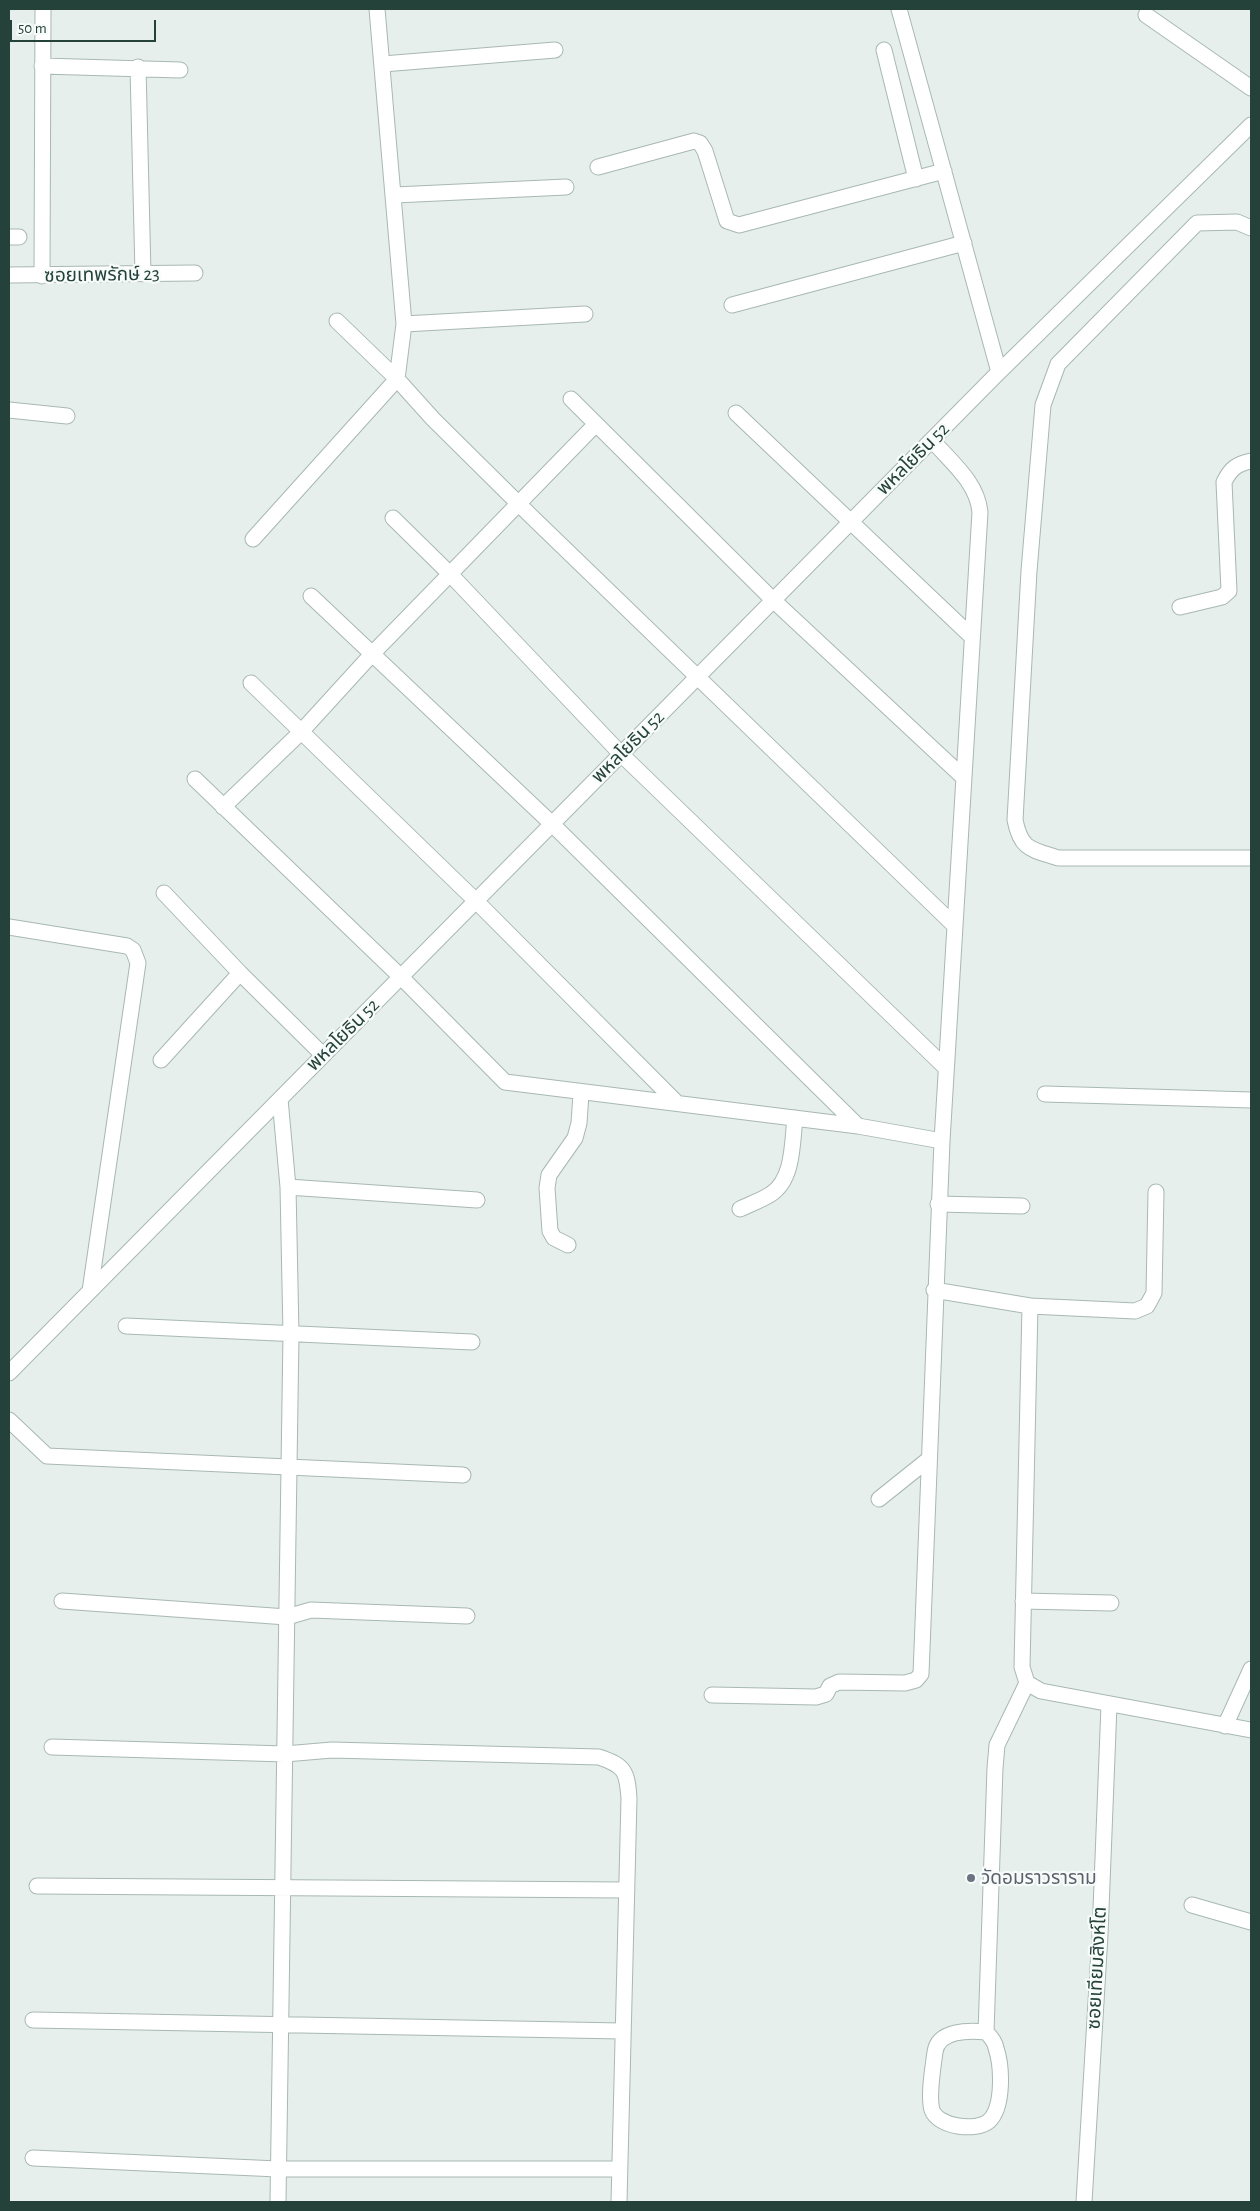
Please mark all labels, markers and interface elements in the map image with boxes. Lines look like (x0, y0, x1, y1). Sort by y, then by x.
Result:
scale bar (12, 10, 159, 42)
text: 50 m (18, 21, 47, 36)
street label: ซอยเทพรักษ์ 23 (44, 263, 160, 287)
street label: พหลโยธิน 52 (872, 418, 954, 500)
street label: พหลโยธิน 52 (587, 706, 669, 788)
street label: พหลโยธิน 52 (302, 994, 384, 1076)
place label: วัดอมราวราราม (981, 1867, 1097, 1889)
marker: วัดอมราวราราม (965, 1872, 977, 1884)
street label: ซอยเทียมสิงห์โต (1082, 1906, 1112, 2030)

